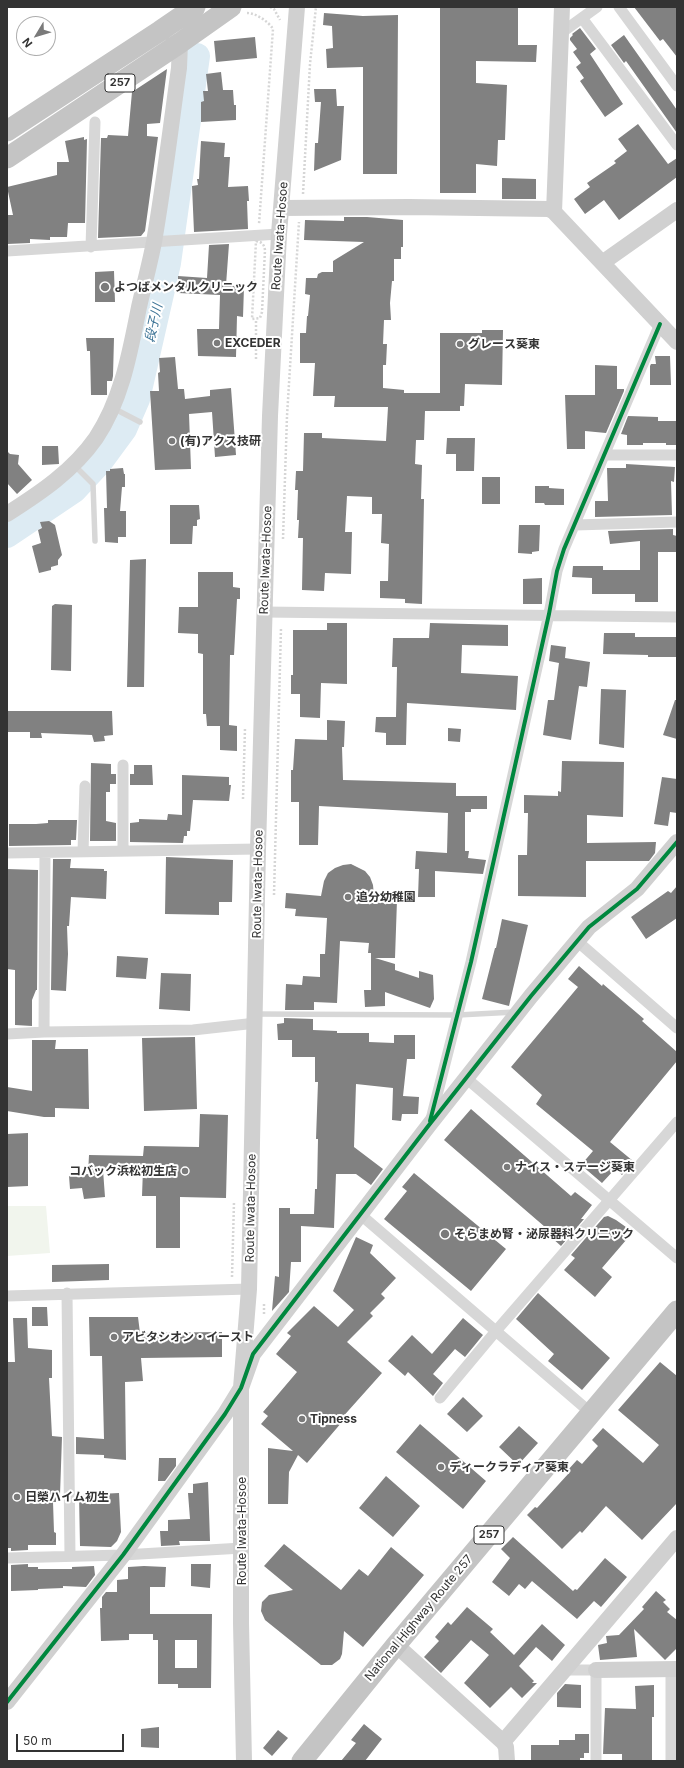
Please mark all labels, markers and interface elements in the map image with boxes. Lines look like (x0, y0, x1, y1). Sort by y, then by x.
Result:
north arrow (16, 16, 56, 56)
text: N (19, 35, 35, 50)
road number: 257 (105, 74, 135, 92)
street label: Route Iwata-Hosoe (269, 181, 291, 291)
place label: よつばメンタルクリニック (114, 280, 258, 294)
marker: よつばメンタルクリニック (99, 281, 111, 293)
water label: 段子川 (142, 302, 166, 344)
place label: EXCEDER (225, 336, 281, 350)
place label: グレース葵東 (468, 337, 540, 351)
marker: EXCEDER (212, 338, 222, 348)
marker: グレース葵東 (455, 339, 465, 349)
place label: (有)アクス技研 (180, 434, 261, 448)
marker: (有)アクス技研 (167, 436, 177, 446)
street label: Route Iwata-Hosoe (257, 505, 275, 615)
street label: Route Iwata-Hosoe (250, 830, 266, 938)
place label: 追分幼稚園 (356, 890, 416, 904)
marker: 追分幼稚園 (343, 892, 353, 902)
street label: Route Iwata-Hosoe (243, 1154, 259, 1262)
place label: ナイス・ステージ葵東 (515, 1160, 635, 1174)
marker: ナイス・ステージ葵東 (502, 1162, 512, 1172)
place label: コバック浜松初生店 (69, 1164, 177, 1178)
marker: コバック浜松初生店 (180, 1166, 190, 1176)
place label: そらまめ腎・泌尿器科クリニック (454, 1227, 634, 1241)
marker: そらまめ腎・泌尿器科クリニック (439, 1228, 451, 1240)
place label: アビタシオン・イースト (122, 1330, 254, 1344)
marker: アビタシオン・イースト (109, 1332, 119, 1342)
place label: Tipness (310, 1412, 357, 1426)
marker: Tipness (297, 1414, 307, 1424)
place label: ディークラディア葵東 (449, 1460, 569, 1474)
marker: ディークラディア葵東 (436, 1462, 446, 1472)
street label: Route Iwata-Hosoe (235, 1477, 249, 1585)
place label: 日榮ハイム初生 (25, 1490, 109, 1504)
marker: 日榮ハイム初生 (12, 1492, 22, 1502)
road number: 257 (474, 1526, 504, 1544)
street label: National Highway Route 257 (362, 1552, 476, 1684)
scale bar (18, 1726, 126, 1752)
text: 50 m (23, 1733, 52, 1748)

